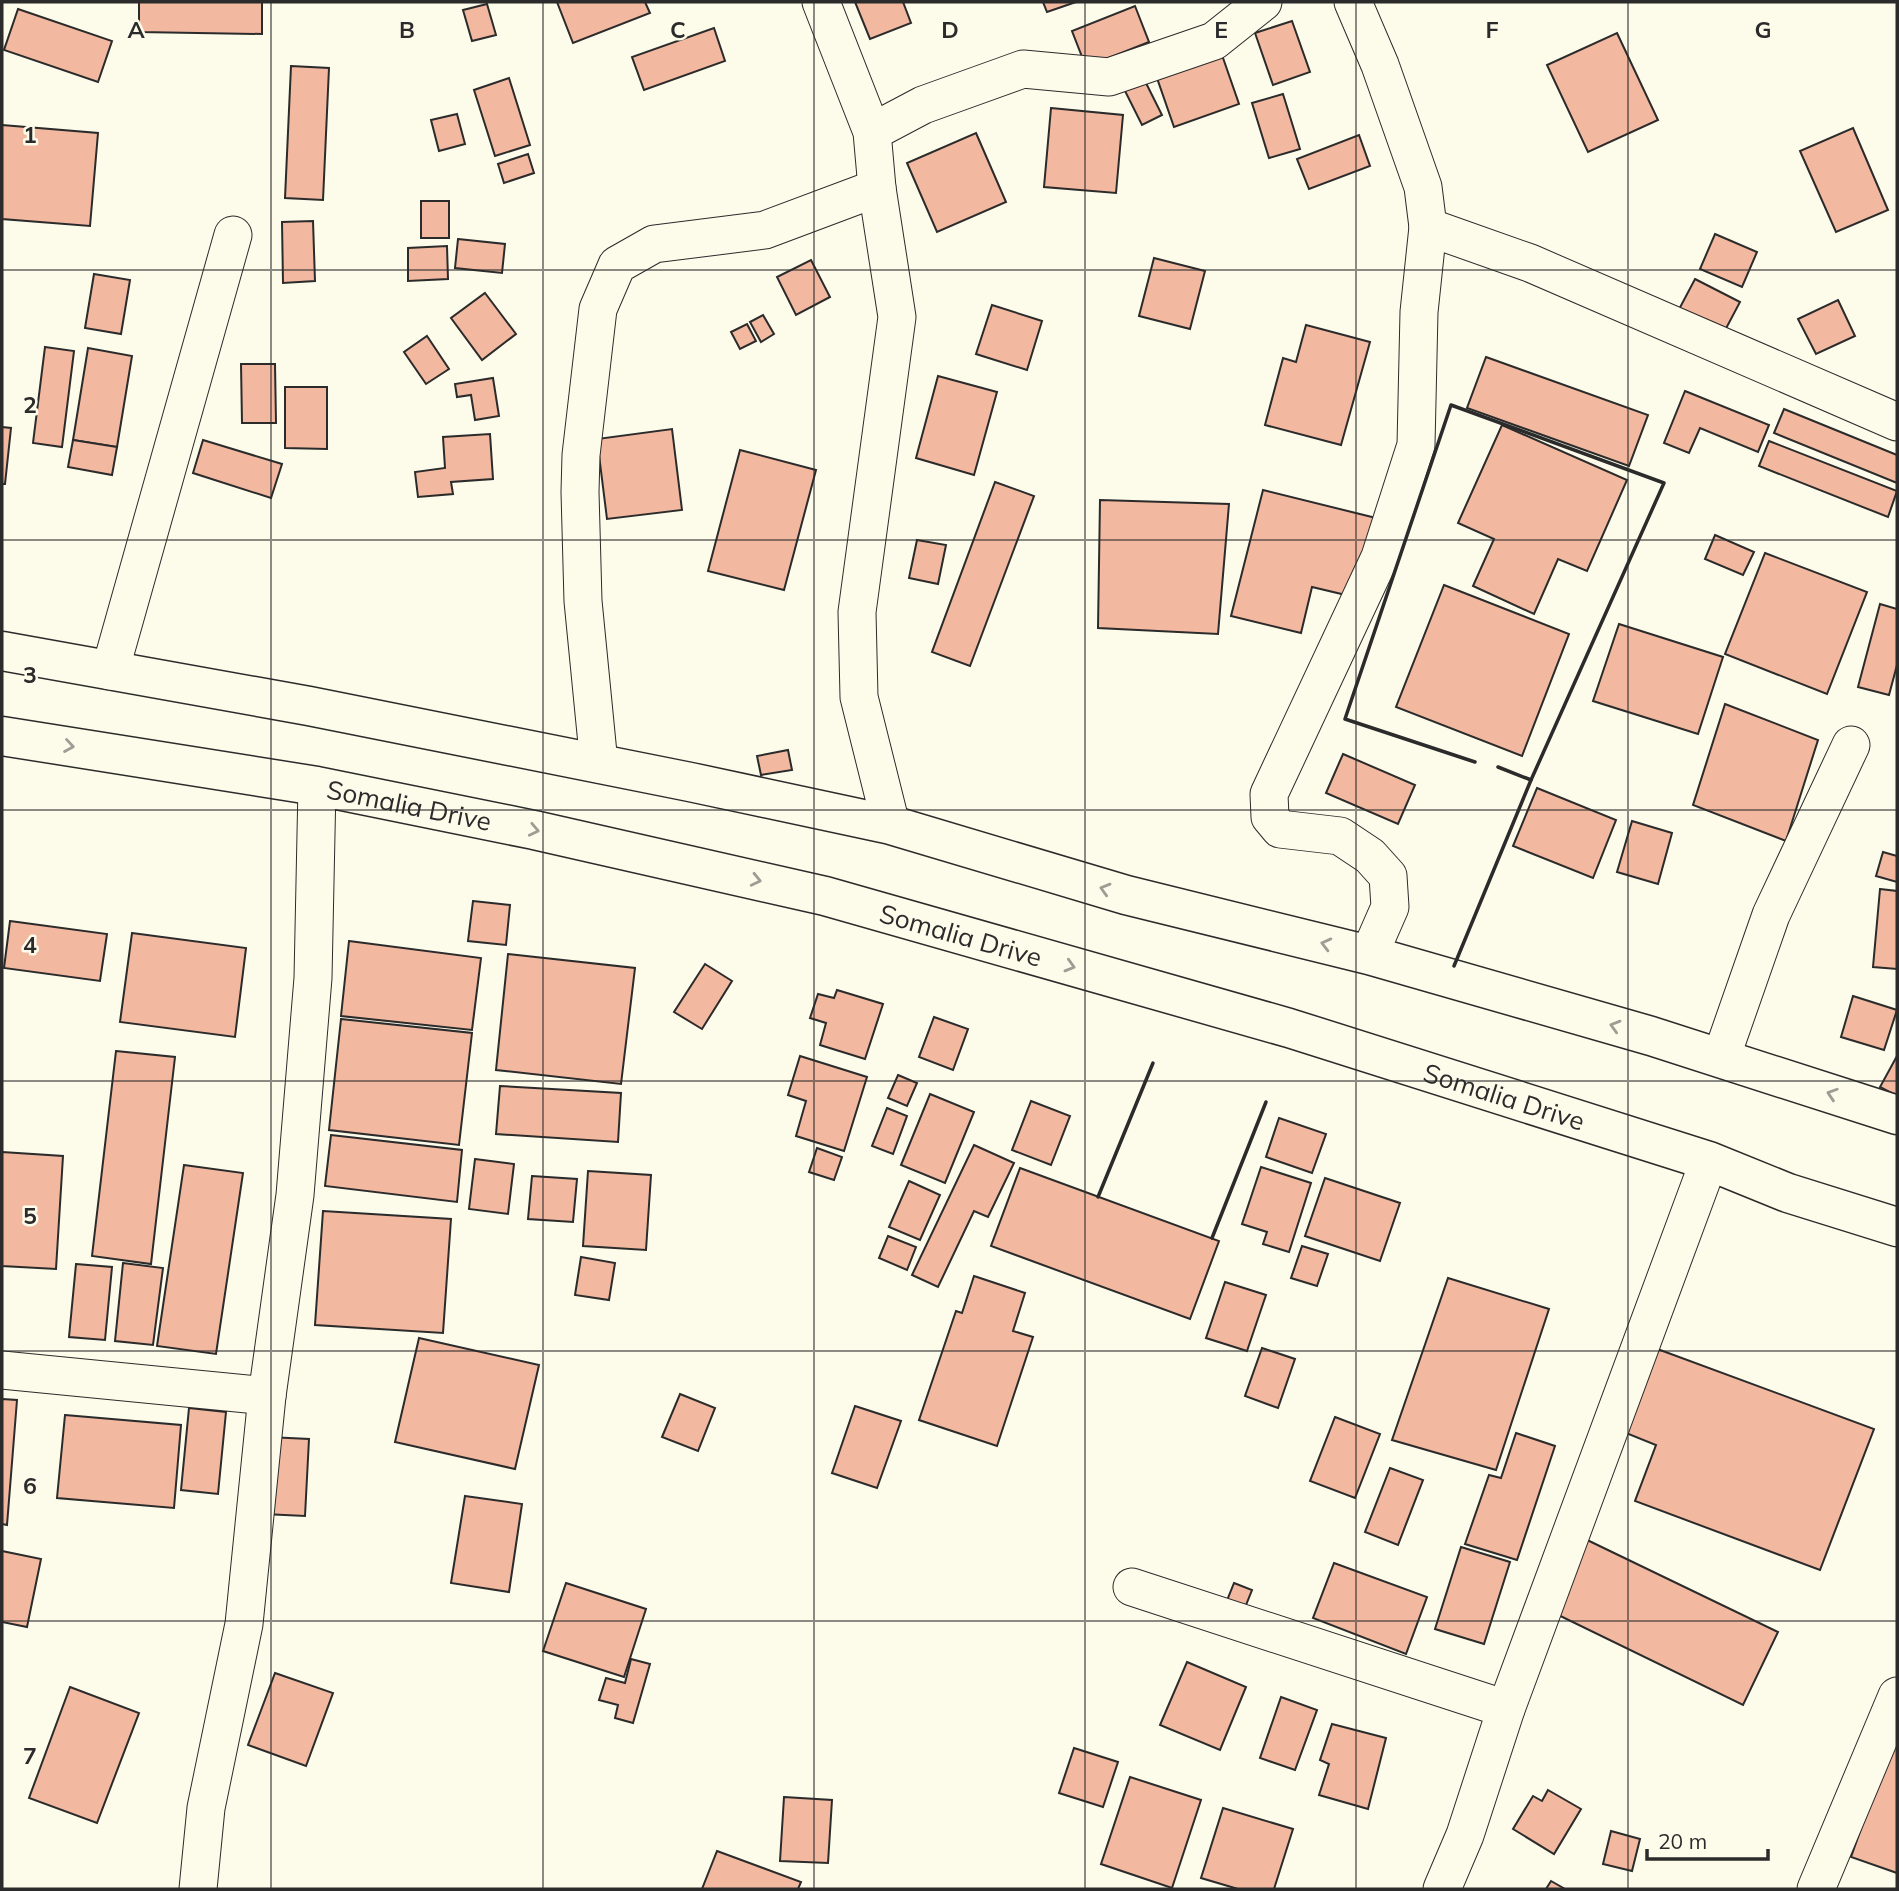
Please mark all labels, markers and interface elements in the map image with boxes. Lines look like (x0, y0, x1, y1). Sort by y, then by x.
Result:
text: A (127, 15, 145, 44)
text: B (399, 15, 415, 44)
text: C (670, 15, 686, 44)
text: D (941, 15, 959, 44)
text: E (1214, 15, 1228, 44)
text: F (1485, 15, 1499, 44)
text: G (1754, 15, 1772, 44)
text: 1 (23, 120, 37, 149)
text: 2 (23, 390, 37, 419)
text: 3 (23, 660, 37, 689)
one-way arrow (63, 738, 75, 753)
street label: Somalia Drive (324, 772, 494, 837)
one-way arrow (528, 822, 540, 837)
one-way arrow (750, 872, 762, 887)
one-way arrow (1099, 882, 1111, 897)
street label: Somalia Drive (876, 896, 1046, 973)
text: 4 (23, 930, 37, 959)
one-way arrow (1320, 938, 1332, 952)
one-way arrow (1064, 958, 1076, 973)
one-way arrow (1609, 1019, 1621, 1034)
street label: Somalia Drive (1420, 1055, 1589, 1137)
one-way arrow (1827, 1088, 1839, 1102)
text: 5 (23, 1201, 37, 1230)
text: 6 (23, 1471, 37, 1500)
text: 7 (23, 1741, 37, 1770)
scale bar (1647, 1818, 1768, 1862)
text: 20 m (1658, 1828, 1707, 1854)

